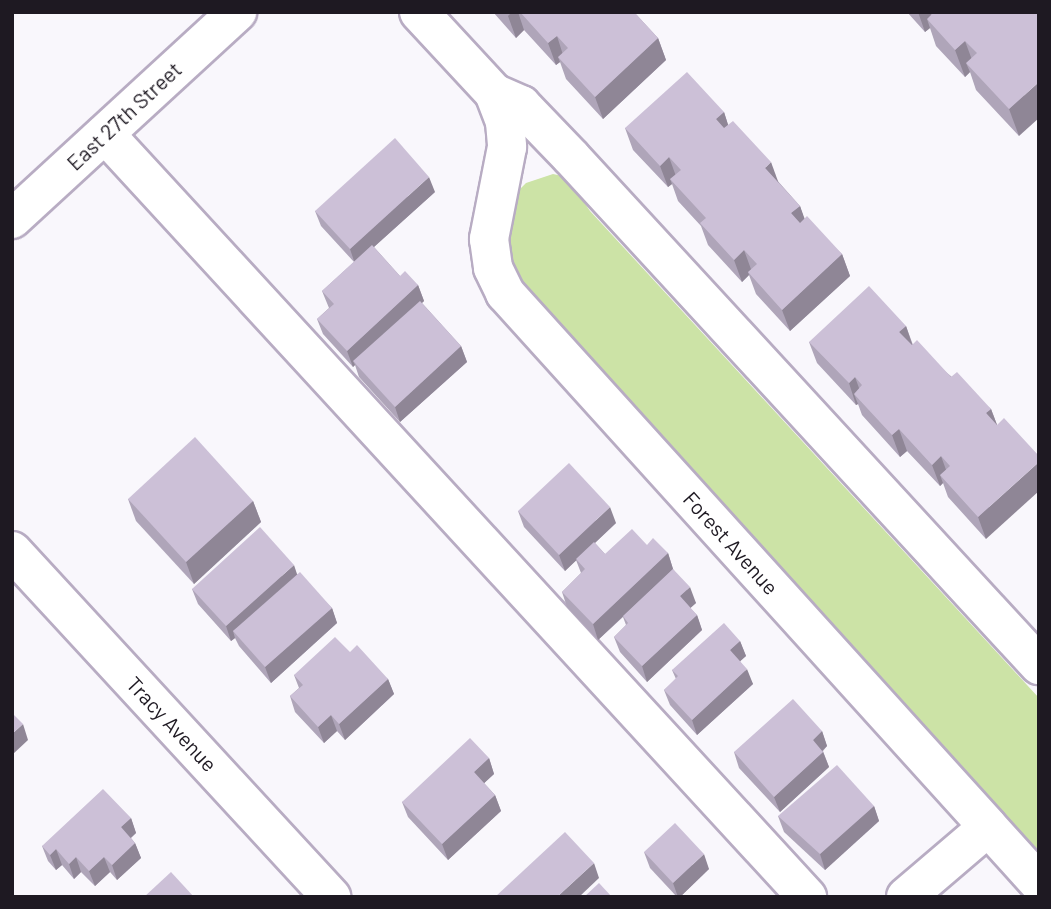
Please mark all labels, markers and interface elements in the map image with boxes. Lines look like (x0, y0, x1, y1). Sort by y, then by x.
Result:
street label: East 27th Street (62, 57, 186, 175)
street label: Forest Avenue (678, 486, 784, 600)
street label: Tracy Avenue (122, 671, 222, 777)

